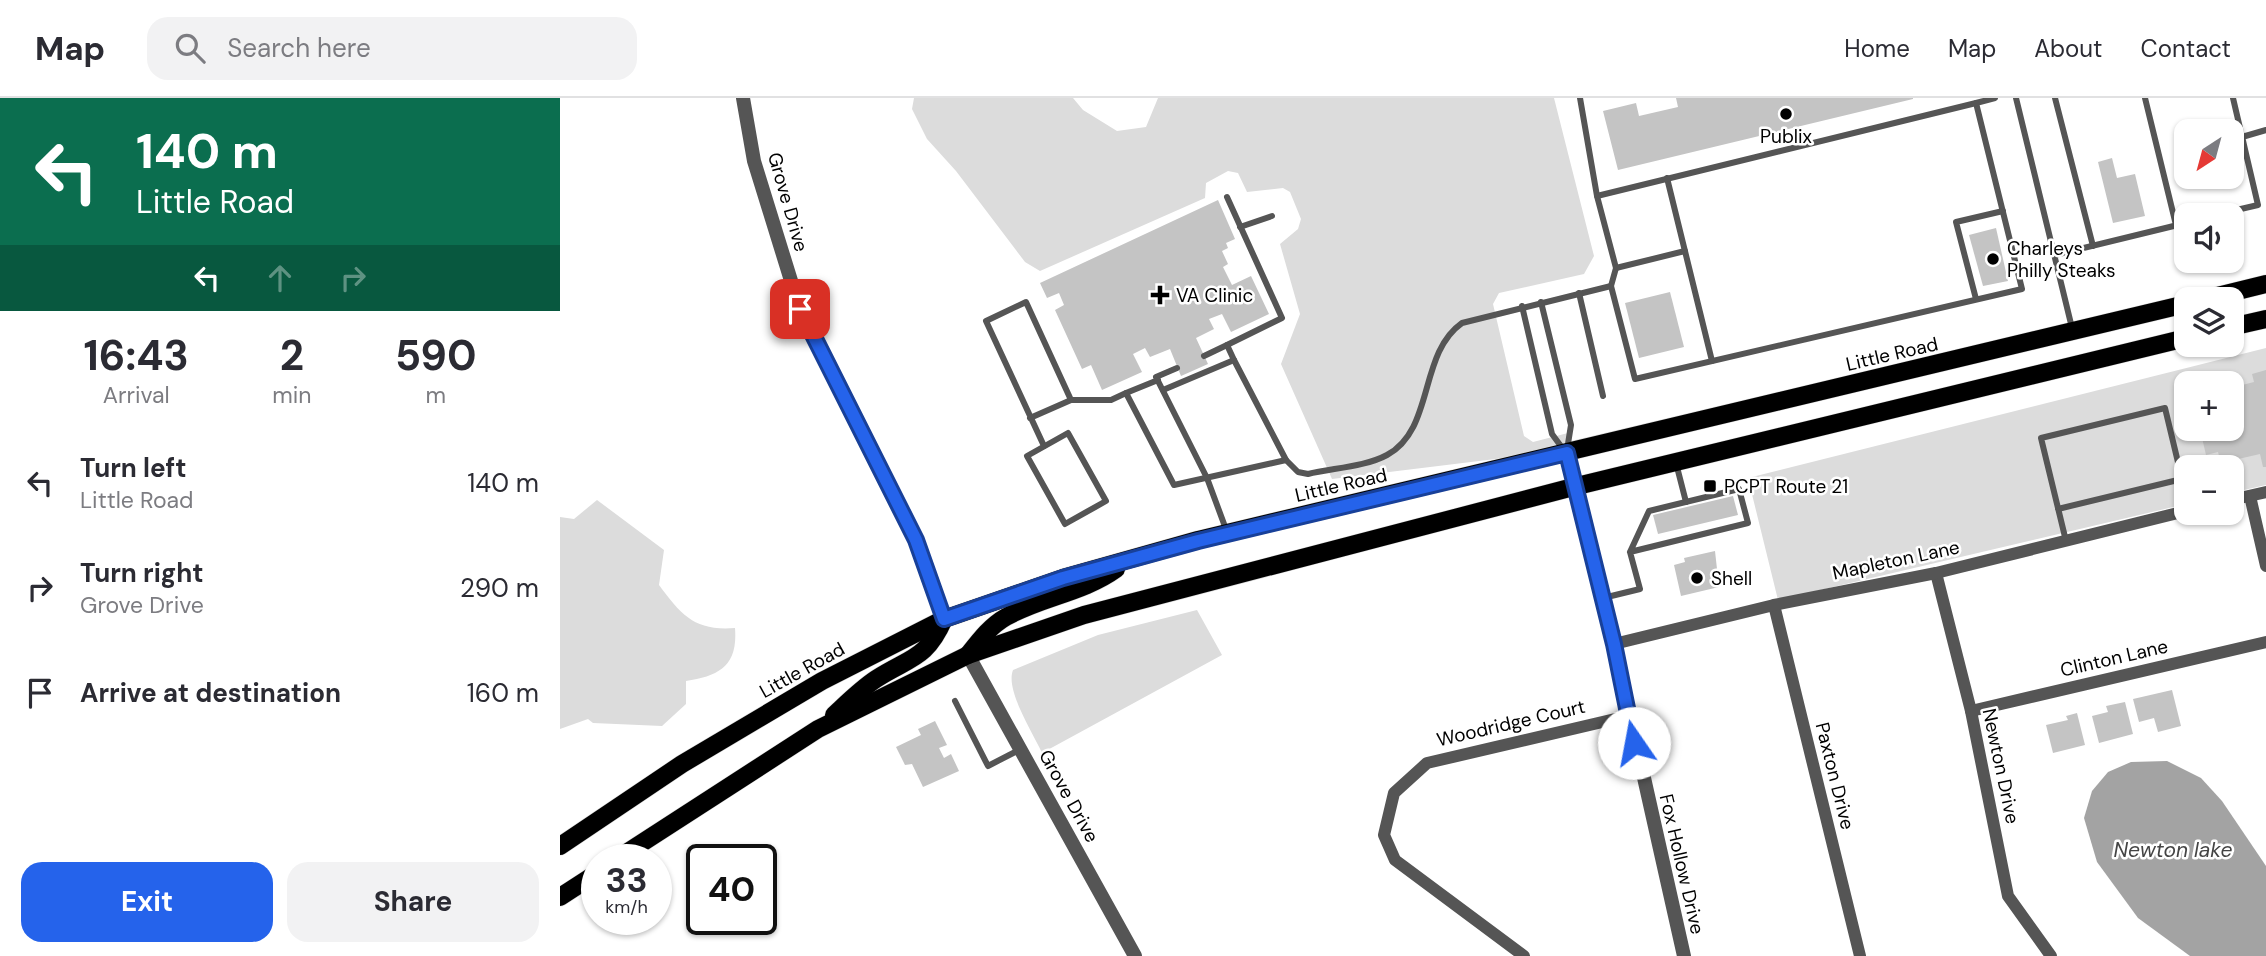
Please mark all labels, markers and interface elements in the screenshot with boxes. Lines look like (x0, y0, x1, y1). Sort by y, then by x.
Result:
search box (147, 17, 637, 80)
text: Map (35, 27, 105, 70)
icon: search (171, 29, 209, 67)
text: Search here (227, 31, 371, 65)
text: Home (1844, 33, 1910, 64)
text: Map (1948, 33, 1996, 64)
text: About (2034, 33, 2103, 64)
text: Contact (2141, 33, 2231, 64)
marker: Publix (1778, 106, 1794, 122)
text: 140 m (136, 119, 278, 183)
north arrow (2174, 119, 2244, 189)
map controls (2174, 119, 2244, 525)
place label: Publix (1760, 124, 1813, 149)
icon: left (21, 126, 112, 217)
street label: Grove Drive (762, 149, 814, 255)
text: Little Road (136, 181, 294, 223)
button: sound (2174, 203, 2244, 273)
place label: Charleys Philly Steaks (2007, 236, 2116, 283)
marker: Charleys Philly Steaks (1985, 251, 2001, 267)
icon: left (188, 259, 226, 297)
icon: ahead (261, 259, 299, 297)
icon: right (334, 259, 372, 297)
pin (770, 279, 830, 339)
place label: VA Clinic (1176, 283, 1253, 308)
marker: VA Clinic (1150, 285, 1170, 305)
button: layers (2174, 287, 2244, 357)
icon: arrive (781, 290, 819, 328)
text: 16:43 (84, 328, 189, 383)
text: 2 (280, 328, 304, 383)
text: 590 (395, 328, 476, 383)
street label: Little Road (1843, 331, 1941, 377)
button: + (2174, 371, 2244, 441)
text: Arrival (103, 380, 170, 410)
text: min (272, 380, 312, 410)
text: m (426, 380, 446, 410)
text: Turn left (80, 451, 187, 485)
button: − (2174, 455, 2244, 525)
street label: Little Road (1292, 462, 1390, 508)
icon: left (21, 464, 59, 502)
text: 140 m (467, 466, 539, 500)
place label: PCPT Route 21 (1724, 474, 1848, 499)
marker: PCPT Route 21 (1702, 478, 1718, 494)
text: Little Road (80, 485, 194, 515)
street label: Mapleton Lane (1830, 534, 1962, 586)
text: Turn right (80, 556, 204, 590)
place label: Shell (1711, 566, 1752, 591)
icon: right (21, 569, 59, 607)
marker: Shell (1689, 570, 1705, 586)
text: 290 m (460, 571, 539, 605)
text: Grove Drive (80, 590, 204, 620)
street label: Clinton Lane (2058, 633, 2170, 683)
street label: Little Road (755, 636, 849, 704)
icon: arrive (21, 674, 59, 712)
text: Arrive at destination (80, 676, 341, 710)
text: 160 m (467, 676, 539, 710)
street label: Woodridge Court (1434, 694, 1588, 752)
position arrow (1597, 706, 1671, 780)
street label: Newton Drive (1977, 706, 2025, 826)
street label: Paxton Drive (1810, 720, 1860, 832)
street label: Grove Drive (1033, 745, 1105, 847)
street label: Fox Hollow Drive (1654, 791, 1710, 937)
water label: Newton lake (2113, 836, 2233, 864)
speed limit sign: 40 (686, 844, 777, 935)
text: 33 (605, 857, 648, 903)
button: Exit (21, 862, 273, 942)
button: Share (287, 862, 539, 942)
text: km/h (605, 895, 648, 919)

